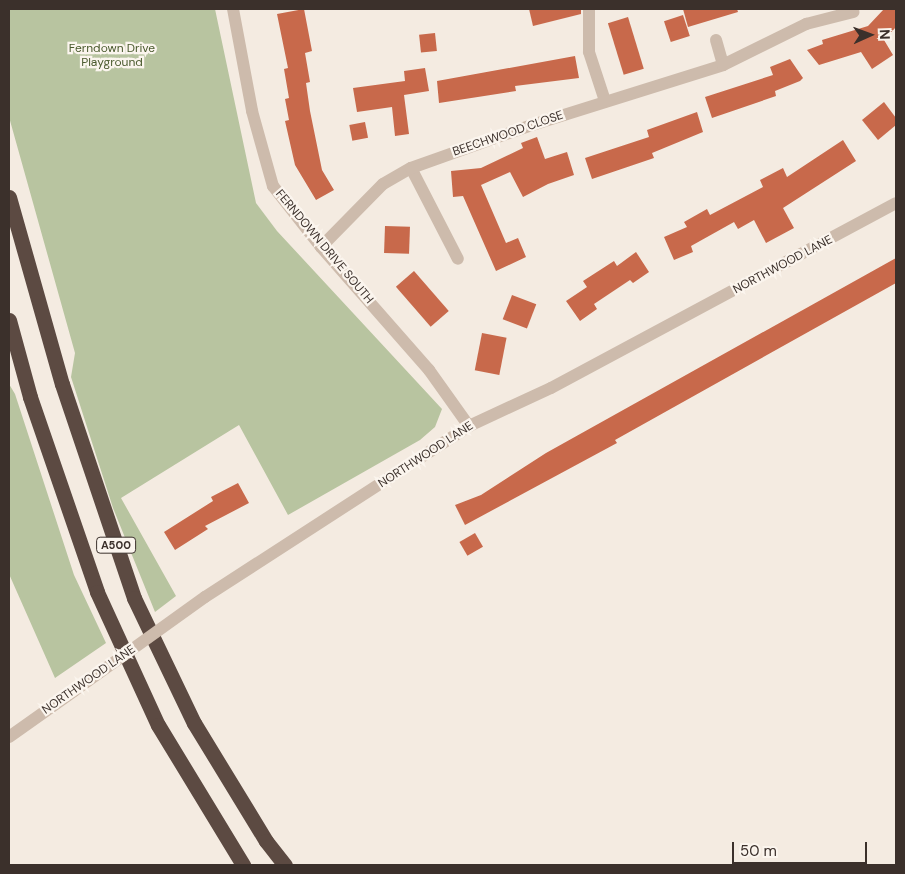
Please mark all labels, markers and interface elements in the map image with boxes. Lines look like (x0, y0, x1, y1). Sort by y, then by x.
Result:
north arrow (845, 10, 895, 60)
text: N (876, 29, 894, 40)
park label: Ferndown Drive Playground (69, 42, 155, 70)
street label: BEECHWOOD CLOSE (451, 108, 565, 160)
street label: FERNDOWN DRIVE SOUTH (272, 187, 376, 307)
street label: NORTHWOOD LANE (731, 233, 835, 297)
street label: NORTHWOOD LANE (376, 419, 476, 491)
road number: A500 (96, 536, 136, 554)
street label: NORTHWOOD LANE (40, 642, 138, 718)
scale bar (735, 832, 870, 864)
text: 50 m (740, 841, 777, 861)

